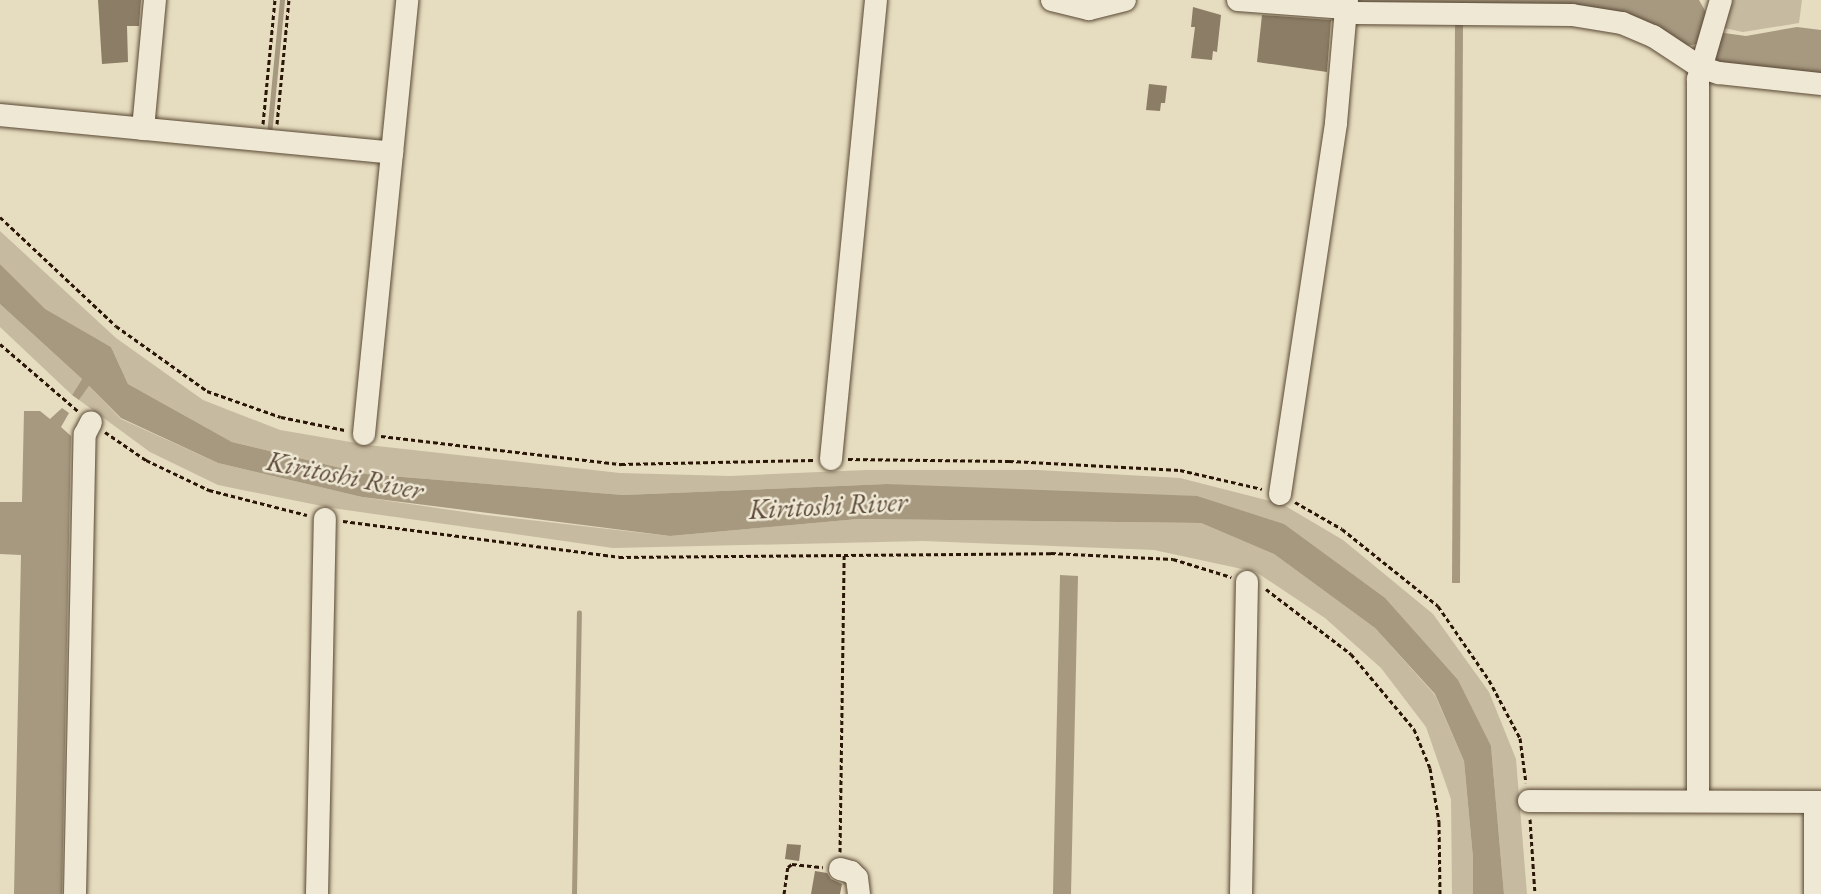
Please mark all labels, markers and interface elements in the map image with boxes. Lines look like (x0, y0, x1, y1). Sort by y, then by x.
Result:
water label: Kiritoshi River (264, 443, 426, 507)
water label: Kiritoshi River (748, 484, 908, 526)

